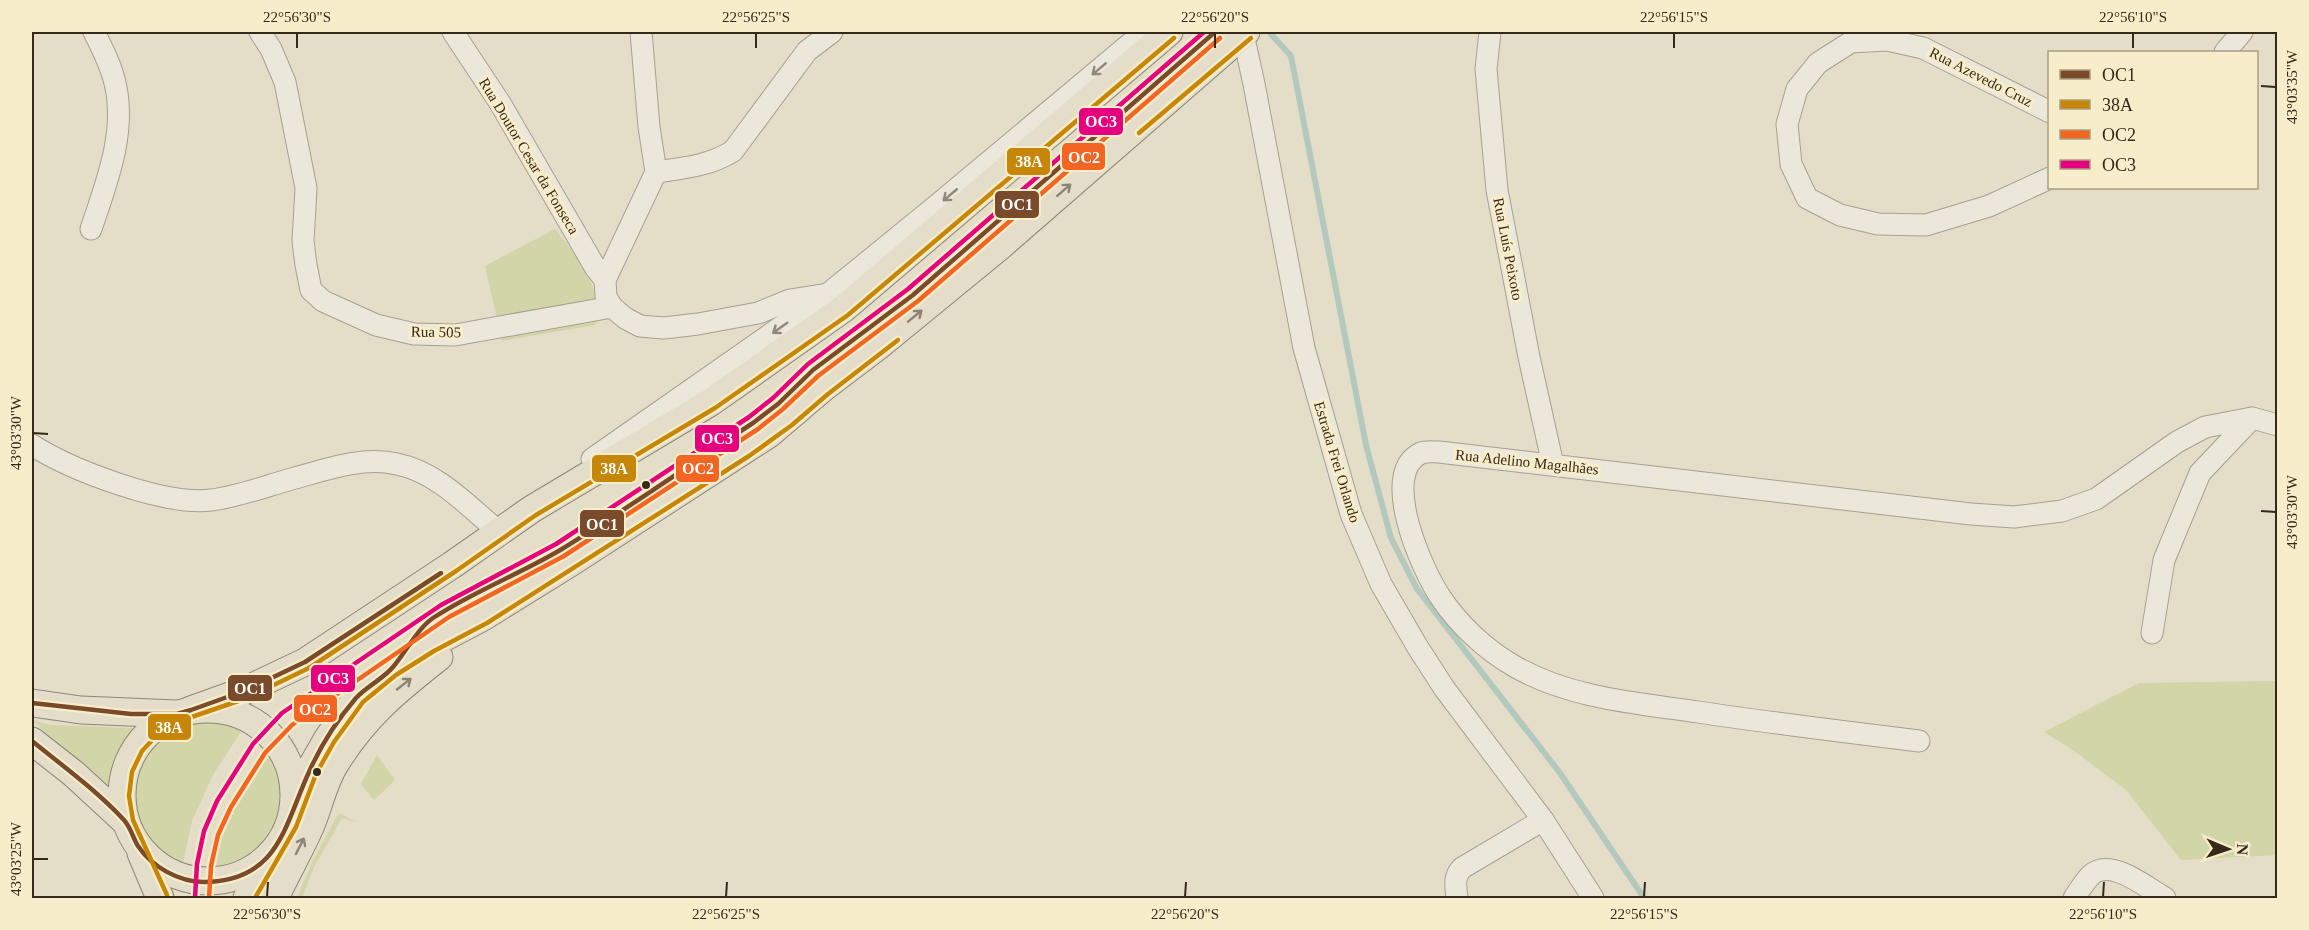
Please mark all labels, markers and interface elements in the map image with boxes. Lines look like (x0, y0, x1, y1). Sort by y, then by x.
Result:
text: 22°56'30"S (263, 9, 331, 25)
text: 22°56'25"S (722, 9, 790, 25)
text: 22°56'20"S (1181, 9, 1249, 25)
text: 22°56'15"S (1640, 9, 1708, 25)
text: 22°56'10"S (2099, 9, 2167, 25)
street label: Rua Azevedo Cruz (1927, 44, 2035, 110)
text: 43°03'35"W (2284, 49, 2300, 124)
legend (2048, 51, 2258, 189)
one-way arrow (1092, 62, 1107, 76)
text: OC1 (2102, 65, 2136, 85)
street label: Rua Doutor Cesar da Fonseca (476, 75, 582, 237)
text: 38A (2102, 95, 2133, 115)
line badge: OC3 (1078, 107, 1124, 136)
text: OC3 (1085, 113, 1117, 130)
text: OC2 (2102, 125, 2136, 145)
line badge: OC2 (1061, 142, 1106, 171)
line badge: 38A (1006, 147, 1051, 176)
text: OC2 (1068, 149, 1100, 166)
text: 38A (1015, 153, 1043, 170)
text: OC3 (2102, 155, 2136, 175)
one-way arrow (1056, 183, 1071, 197)
one-way arrow (943, 188, 958, 202)
line badge: OC1 (994, 190, 1040, 219)
text: OC1 (1001, 196, 1033, 213)
street label: Rua Luís Peixoto (1490, 196, 1526, 302)
one-way arrow (907, 309, 922, 323)
one-way arrow (772, 322, 789, 334)
street label: Rua 505 (411, 324, 461, 340)
text: 43°03'30"W (8, 395, 24, 470)
street label: Estrada Frei Orlando (1311, 400, 1363, 524)
line badge: OC3 (694, 424, 740, 453)
text: OC3 (701, 430, 733, 447)
street label: Rua Adelino Magalhães (1454, 447, 1600, 478)
line badge: 38A (591, 454, 637, 483)
line badge: OC2 (675, 454, 720, 483)
text: 38A (600, 460, 628, 477)
text: OC2 (682, 460, 714, 477)
text: 43°03'30"W (2284, 474, 2300, 549)
unlabelled marker (640, 479, 652, 491)
line badge: OC1 (579, 509, 625, 538)
text: OC1 (586, 516, 618, 533)
line badge: OC3 (310, 664, 356, 693)
text: OC3 (317, 670, 349, 687)
line badge: OC1 (227, 674, 273, 702)
one-way arrow (395, 678, 411, 691)
text: OC1 (234, 680, 266, 697)
line badge: OC2 (293, 694, 338, 723)
text: OC2 (299, 701, 331, 718)
line badge: 38A (147, 713, 192, 741)
text: 38A (155, 719, 183, 736)
unlabelled marker (311, 766, 323, 778)
north arrow (2198, 819, 2258, 879)
text: 43°03'25"W (8, 821, 24, 896)
one-way arrow (294, 838, 306, 855)
text: N (2234, 843, 2251, 856)
text: 22°56'30"S (233, 906, 301, 922)
text: 22°56'25"S (692, 906, 760, 922)
text: 22°56'20"S (1151, 906, 1219, 922)
text: 22°56'15"S (1610, 906, 1678, 922)
text: 22°56'10"S (2069, 906, 2137, 922)

